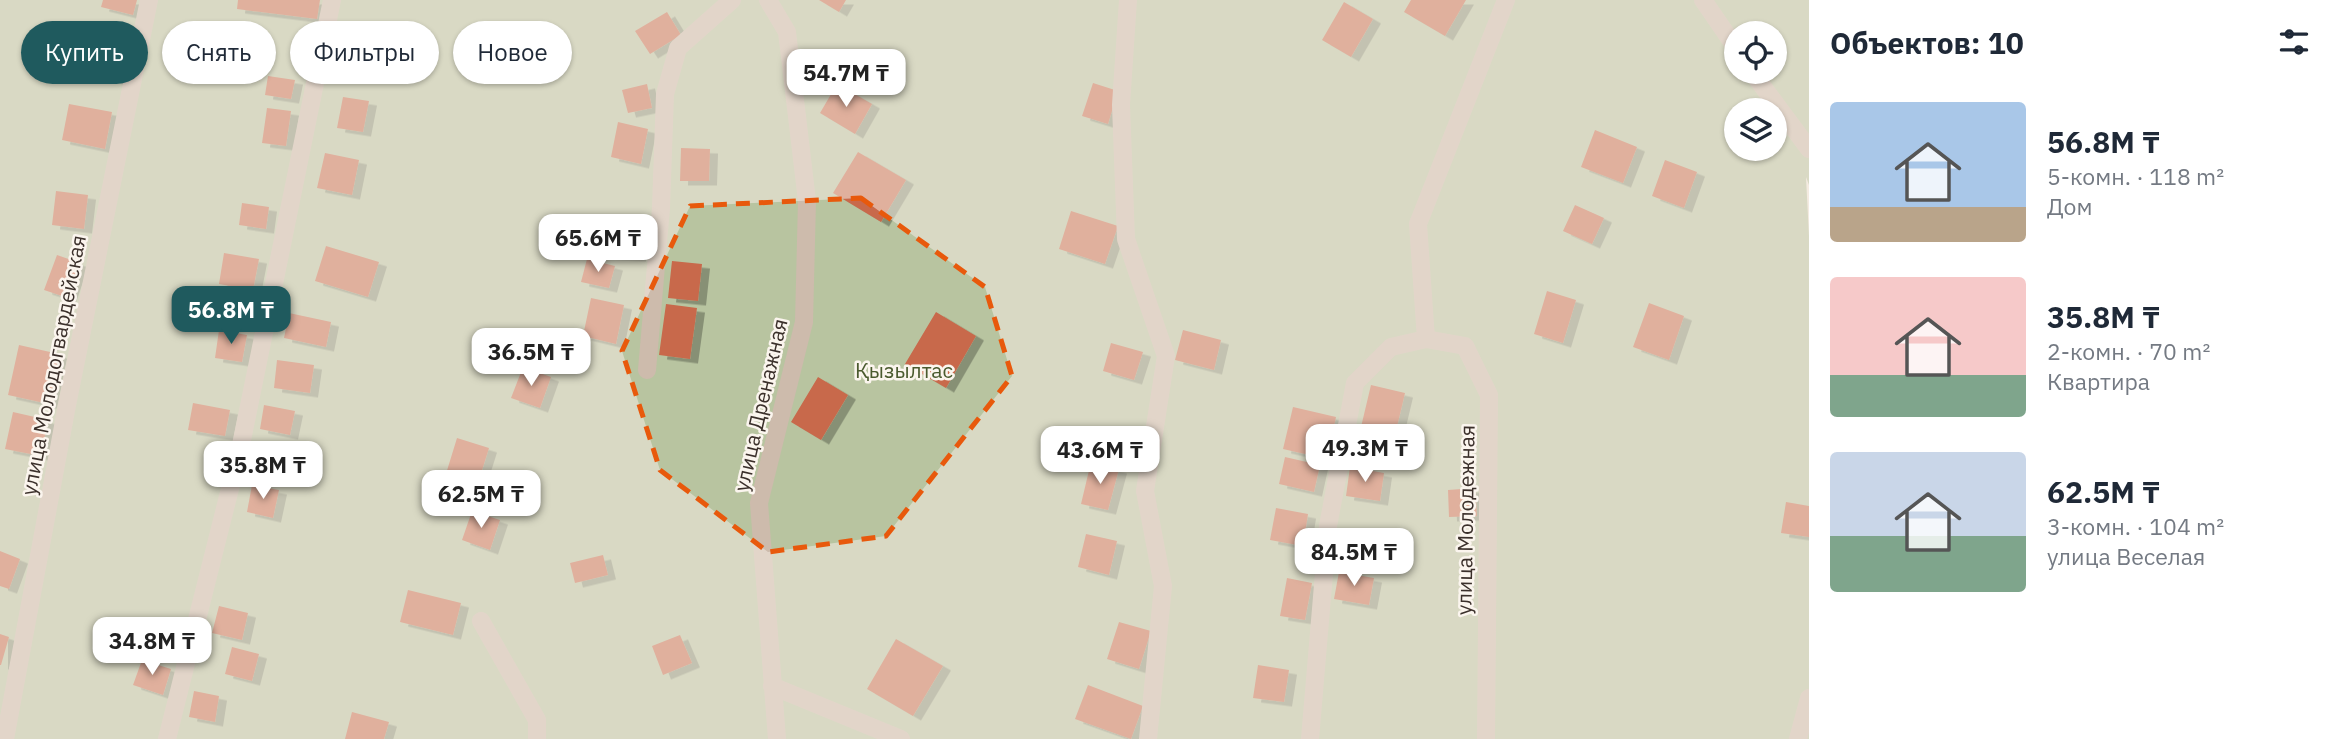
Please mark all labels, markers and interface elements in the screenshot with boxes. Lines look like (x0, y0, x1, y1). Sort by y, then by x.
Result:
chip: Купить (21, 21, 148, 84)
chip: Снять (162, 21, 276, 84)
chip: Фильтры (290, 21, 439, 84)
chip: Новое (453, 21, 572, 84)
map controls (1724, 21, 1787, 161)
button: locate (1724, 21, 1787, 84)
text: Объектов: 10 (1830, 23, 2024, 62)
icon: filters (2275, 23, 2313, 61)
pin: 54.7M ₸ (781, 50, 911, 109)
text: 54.7M ₸ (803, 57, 889, 87)
button: layers (1724, 98, 1787, 161)
text: 56.8M ₸ (2047, 122, 2160, 161)
icon: home (1886, 130, 1970, 214)
text: 5-комн. · 118 m² (2047, 161, 2224, 191)
text: Дом (2047, 191, 2092, 221)
pin: 65.6M ₸ (533, 215, 663, 274)
text: 65.6M ₸ (555, 222, 641, 252)
street label: улица Молодогвардейская (14, 232, 92, 498)
pin: 56.8M ₸ (166, 286, 296, 346)
text: 56.8M ₸ (188, 294, 274, 324)
text: 35.8M ₸ (2047, 297, 2160, 336)
icon: home (1886, 305, 1970, 389)
street label: улица Дренажная (726, 316, 794, 494)
pin: 36.5M ₸ (466, 328, 596, 388)
text: 36.5M ₸ (488, 336, 574, 366)
text: 2-комн. · 70 m² (2047, 336, 2210, 366)
park label: Қызылтас (855, 356, 953, 384)
text: Квартира (2047, 366, 2150, 396)
pin: 49.3M ₸ (1300, 424, 1430, 484)
street label: улица Молодежная (1449, 425, 1481, 615)
pin: 43.6M ₸ (1035, 426, 1165, 486)
text: 49.3M ₸ (1322, 432, 1408, 462)
text: 43.6M ₸ (1057, 434, 1143, 464)
pin: 35.8M ₸ (198, 442, 328, 501)
text: 35.8M ₸ (220, 449, 306, 479)
pin: 62.5M ₸ (416, 470, 546, 530)
text: 62.5M ₸ (2047, 472, 2160, 511)
text: 62.5M ₸ (438, 478, 524, 508)
icon: home (1886, 480, 1970, 564)
text: 3-комн. · 104 m² (2047, 511, 2224, 541)
pin: 84.5M ₸ (1289, 528, 1419, 588)
text: 84.5M ₸ (1311, 536, 1397, 566)
text: улица Веселая (2047, 541, 2205, 571)
pin: 34.8M ₸ (87, 618, 217, 677)
text: 34.8M ₸ (109, 625, 195, 655)

